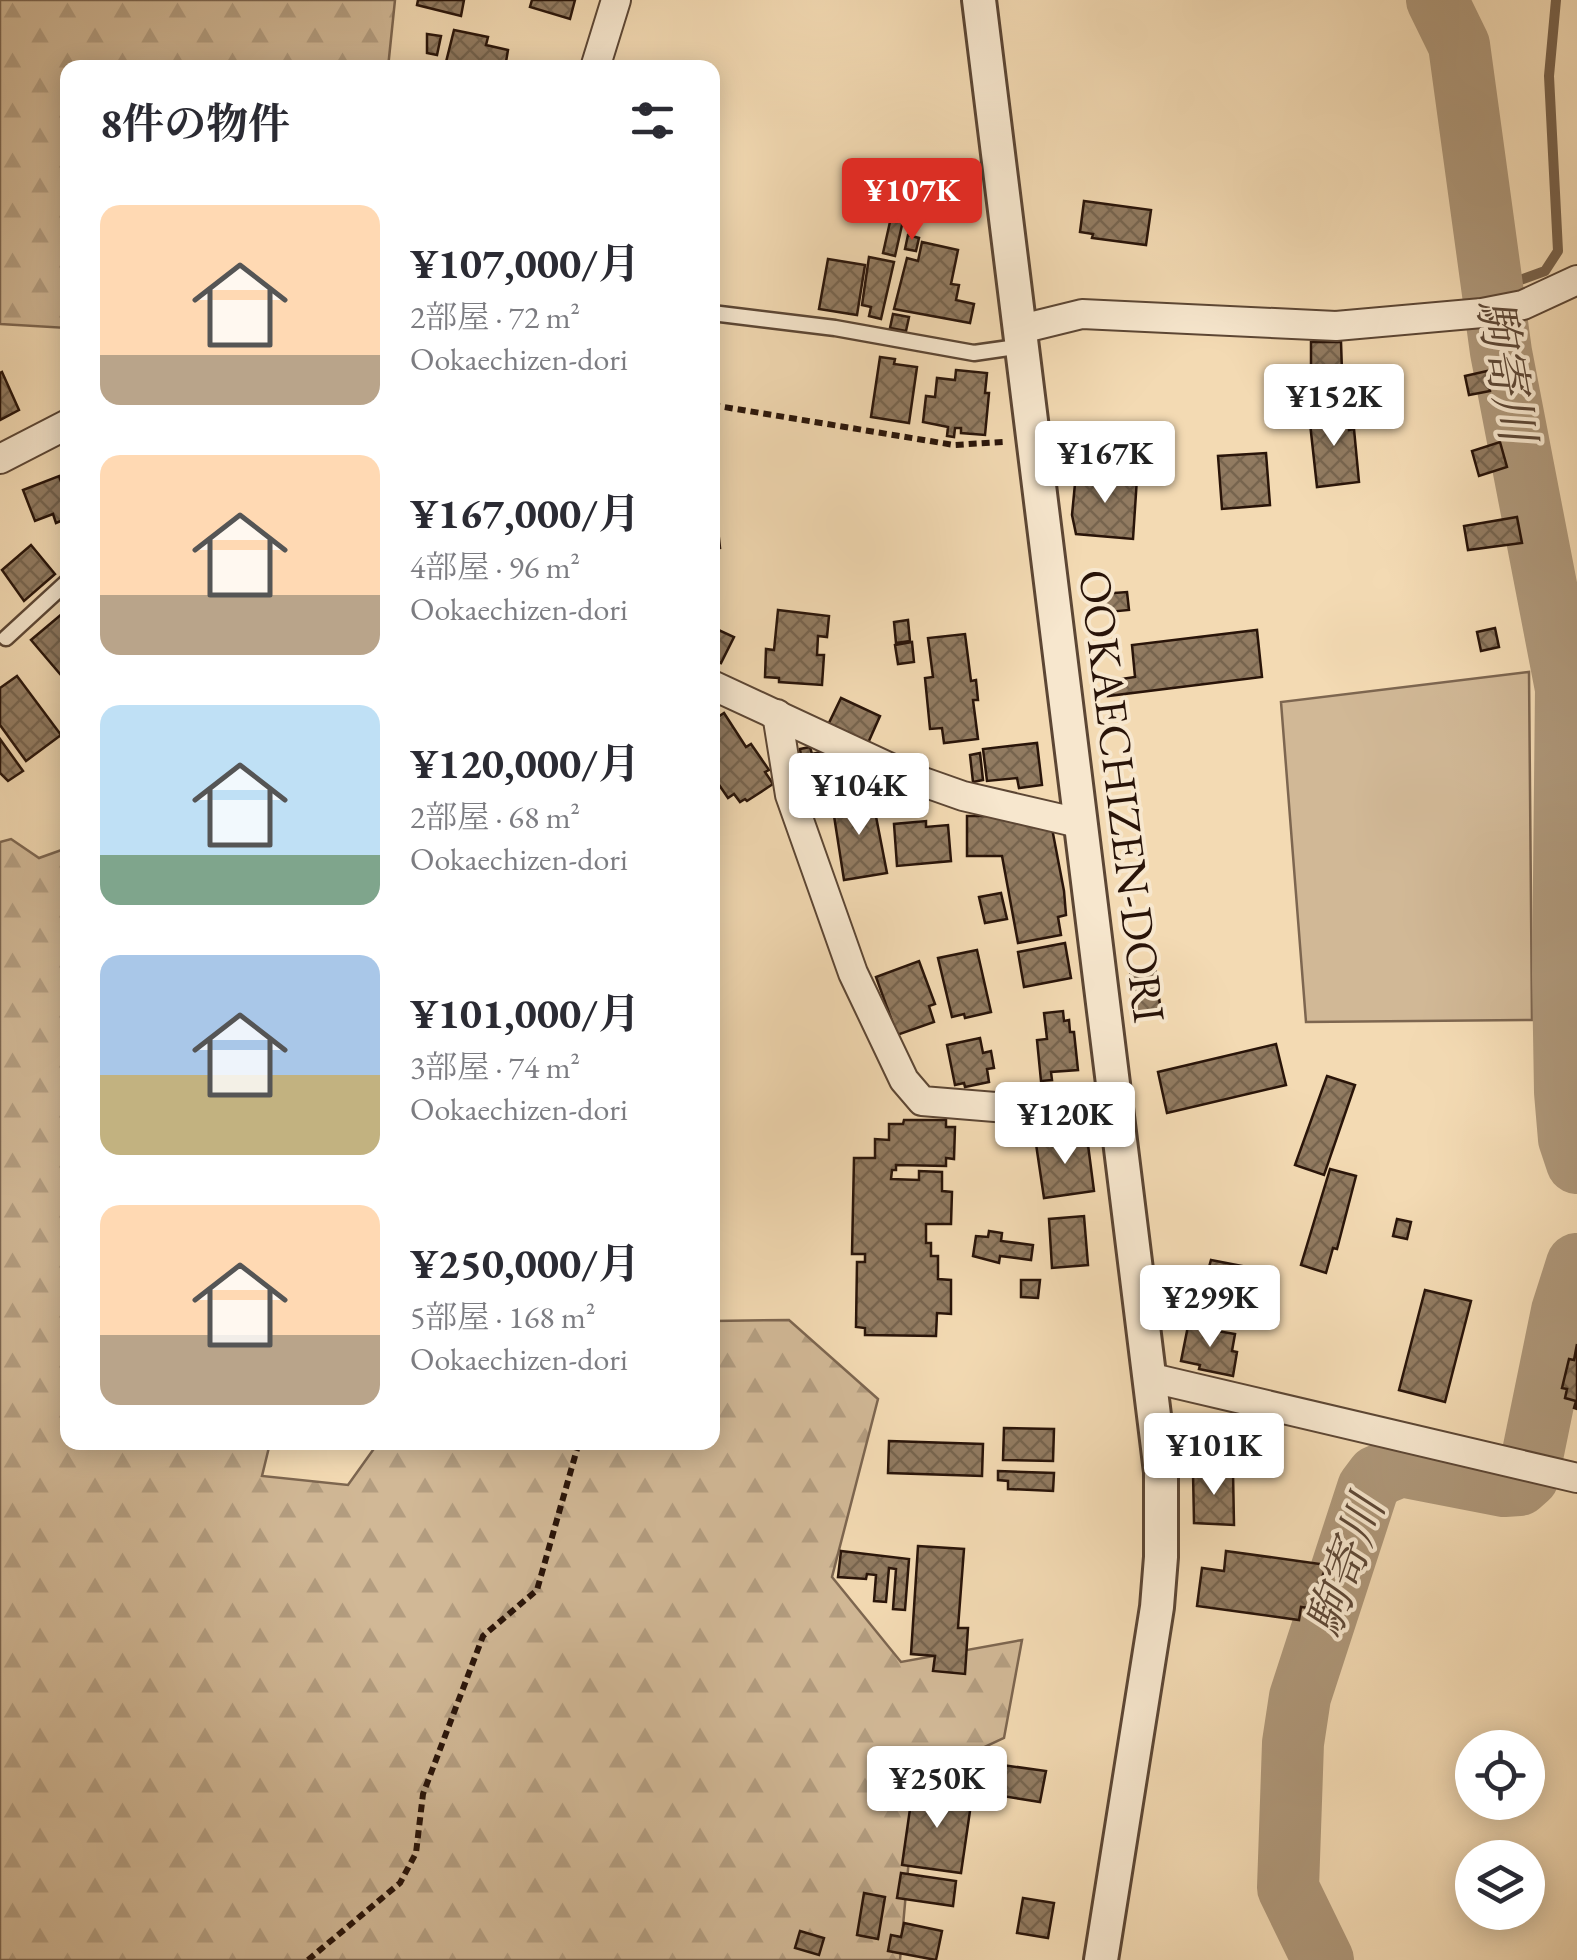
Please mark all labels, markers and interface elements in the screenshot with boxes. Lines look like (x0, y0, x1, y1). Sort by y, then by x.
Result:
icon: filters (625, 93, 680, 148)
text: 8件の物件 (100, 96, 290, 151)
pin: ¥107K (842, 158, 982, 243)
text: ¥107K (864, 169, 960, 211)
text: ¥107,000/月 (410, 236, 640, 291)
icon: home (180, 245, 300, 365)
water label: 駒寄川 (1464, 294, 1551, 451)
text: 2部屋 · 72 m² (410, 296, 580, 338)
text: Ookaechizen-dori (410, 338, 628, 380)
pin: ¥152K (1264, 364, 1404, 449)
text: ¥152K (1286, 375, 1382, 417)
pin: ¥167K (1035, 421, 1175, 506)
text: ¥167K (1057, 432, 1153, 474)
text: ¥167,000/月 (410, 486, 640, 541)
icon: home (180, 495, 300, 615)
text: 4部屋 · 96 m² (410, 546, 580, 588)
street label: OOKAECHIZEN-DORI (1066, 566, 1180, 1026)
text: Ookaechizen-dori (410, 588, 628, 630)
text: ¥120,000/月 (410, 736, 640, 791)
icon: home (180, 745, 300, 865)
pin: ¥104K (789, 753, 929, 838)
text: ¥104K (811, 764, 907, 806)
text: 2部屋 · 68 m² (410, 796, 580, 838)
text: Ookaechizen-dori (410, 838, 628, 880)
text: ¥101,000/月 (410, 986, 640, 1041)
icon: home (180, 995, 300, 1115)
text: 3部屋 · 74 m² (410, 1046, 580, 1088)
pin: ¥120K (995, 1082, 1135, 1167)
text: Ookaechizen-dori (410, 1088, 628, 1130)
text: ¥120K (1017, 1093, 1113, 1135)
text: ¥250,000/月 (410, 1236, 640, 1291)
icon: home (180, 1245, 300, 1365)
pin: ¥299K (1140, 1265, 1280, 1350)
text: ¥299K (1162, 1276, 1258, 1318)
text: 5部屋 · 168 m² (410, 1296, 596, 1338)
text: Ookaechizen-dori (410, 1338, 628, 1380)
pin: ¥101K (1144, 1413, 1284, 1498)
text: ¥101K (1166, 1424, 1262, 1466)
water label: 駒寄川 (1292, 1483, 1399, 1644)
map controls (1455, 1730, 1545, 1930)
button: locate (1455, 1730, 1545, 1820)
pin: ¥250K (867, 1746, 1007, 1831)
text: ¥250K (889, 1757, 985, 1799)
button: layers (1455, 1840, 1545, 1930)

